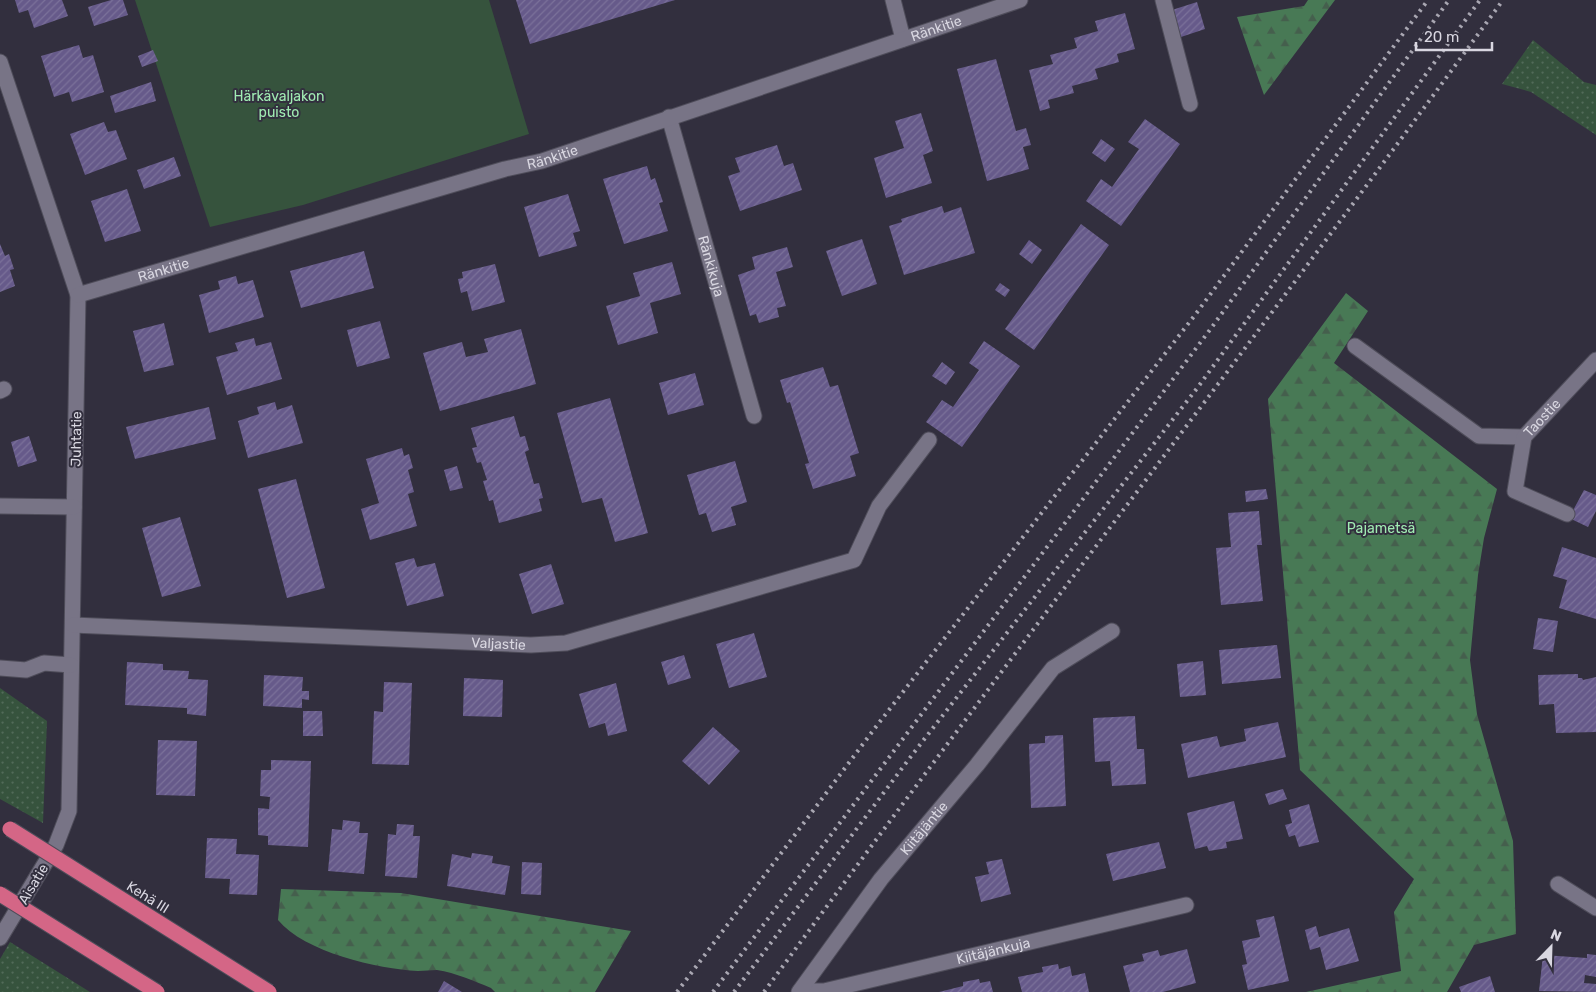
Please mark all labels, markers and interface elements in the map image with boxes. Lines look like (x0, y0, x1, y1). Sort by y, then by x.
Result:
street label: Ränkitie (909, 12, 964, 45)
scale bar (1416, 20, 1492, 52)
text: 20 m (1424, 28, 1459, 46)
park label: Härkävaljakon puisto (233, 88, 325, 121)
street label: Ränkitie (525, 141, 580, 173)
street label: Ränkikuja (694, 234, 728, 299)
street label: Ränkitie (136, 255, 191, 286)
street label: Taostie (1520, 395, 1565, 441)
street label: Juhtatie (68, 411, 85, 467)
park label: Pajametsä (1347, 520, 1415, 537)
street label: Valjastie (471, 634, 526, 654)
street label: Kiitäjäntie (897, 798, 952, 859)
street label: Aisatie (15, 861, 52, 908)
street label: Kehä III (123, 878, 172, 917)
north arrow (1526, 922, 1576, 972)
text: N (1548, 926, 1564, 945)
street label: Kiitäjänkuja (955, 934, 1032, 968)

